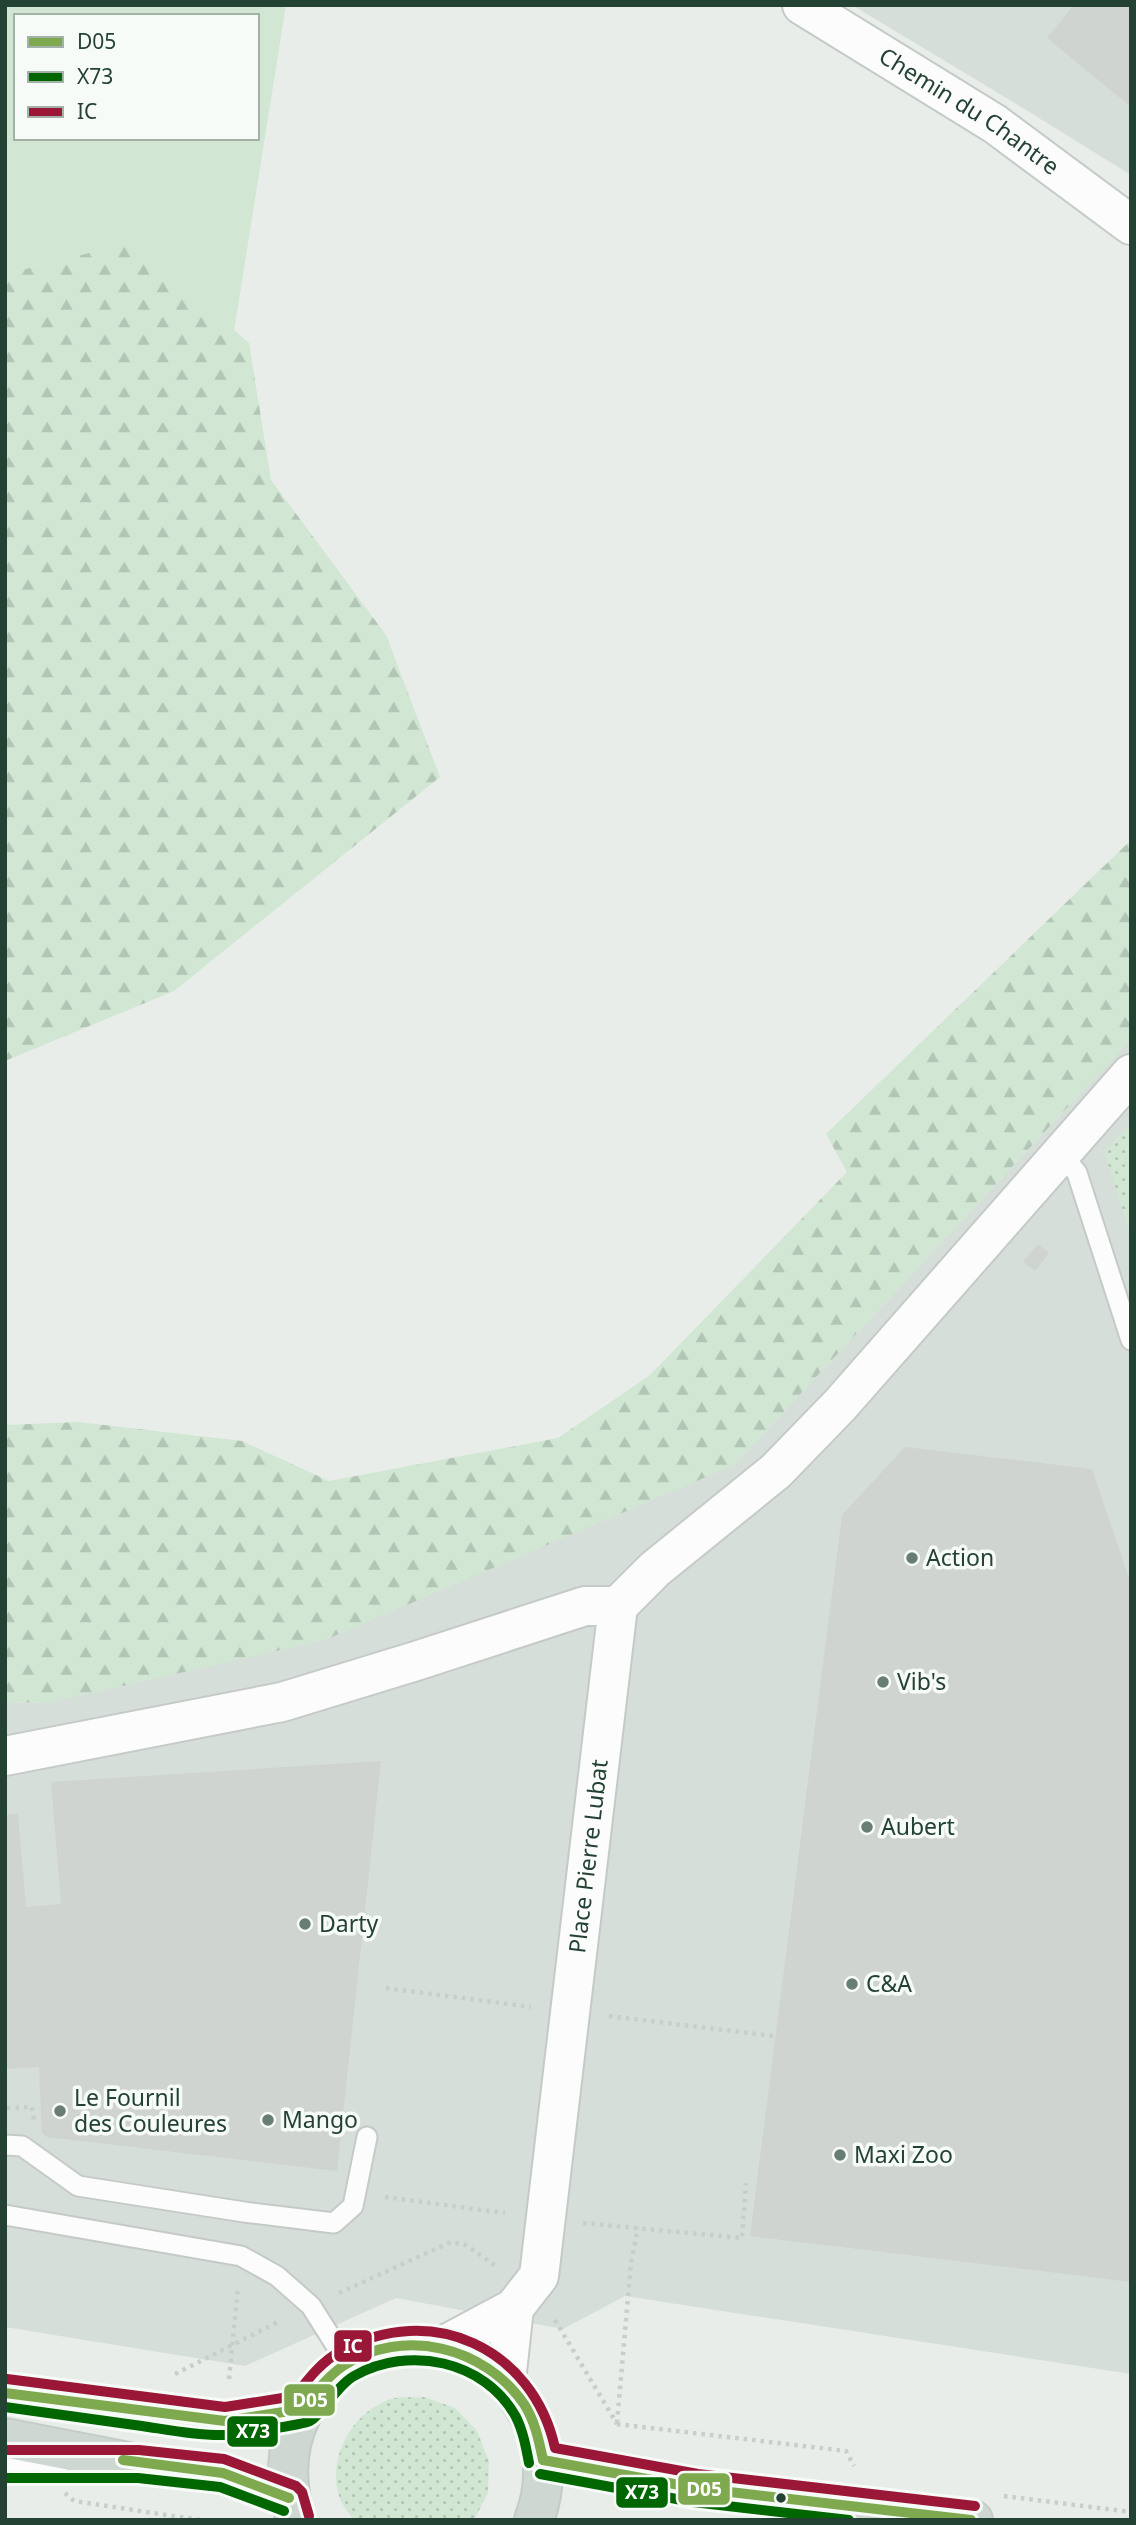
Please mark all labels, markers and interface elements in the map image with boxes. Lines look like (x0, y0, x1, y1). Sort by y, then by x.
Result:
legend (14, 14, 259, 140)
text: D05 (77, 27, 116, 55)
street label: Chemin du Chantre (873, 39, 1066, 182)
text: X73 (77, 62, 113, 90)
text: IC (77, 97, 97, 125)
place label: Action (926, 1541, 994, 1573)
marker: Action (904, 1550, 920, 1566)
place label: Vib's (897, 1665, 946, 1697)
marker: Vib's (875, 1674, 891, 1690)
street label: Place Pierre Lubat (560, 1758, 615, 1955)
place label: Aubert (881, 1810, 955, 1842)
marker: Aubert (859, 1819, 875, 1835)
place label: Darty (319, 1907, 378, 1939)
marker: Darty (297, 1916, 313, 1932)
place label: C&A (866, 1967, 912, 1999)
marker: C&A (844, 1976, 860, 1992)
place label: Le Fournil des Couleures (74, 2081, 227, 2139)
marker: Le Fournil des Couleures (52, 2103, 68, 2119)
place label: Mango (282, 2103, 358, 2135)
marker: Mango (260, 2112, 276, 2128)
place label: Maxi Zoo (854, 2138, 953, 2170)
marker: Maxi Zoo (832, 2147, 848, 2163)
line badge: IC (333, 2329, 373, 2363)
text: IC (343, 2333, 363, 2359)
line badge: D05 (283, 2383, 336, 2417)
text: D05 (292, 2387, 328, 2413)
line badge: X73 (226, 2415, 279, 2448)
text: X73 (236, 2418, 270, 2444)
line badge: D05 (677, 2472, 731, 2506)
line badge: X73 (615, 2476, 669, 2509)
text: D05 (686, 2476, 722, 2502)
text: X73 (625, 2479, 659, 2505)
unlabelled marker (774, 2491, 788, 2505)

